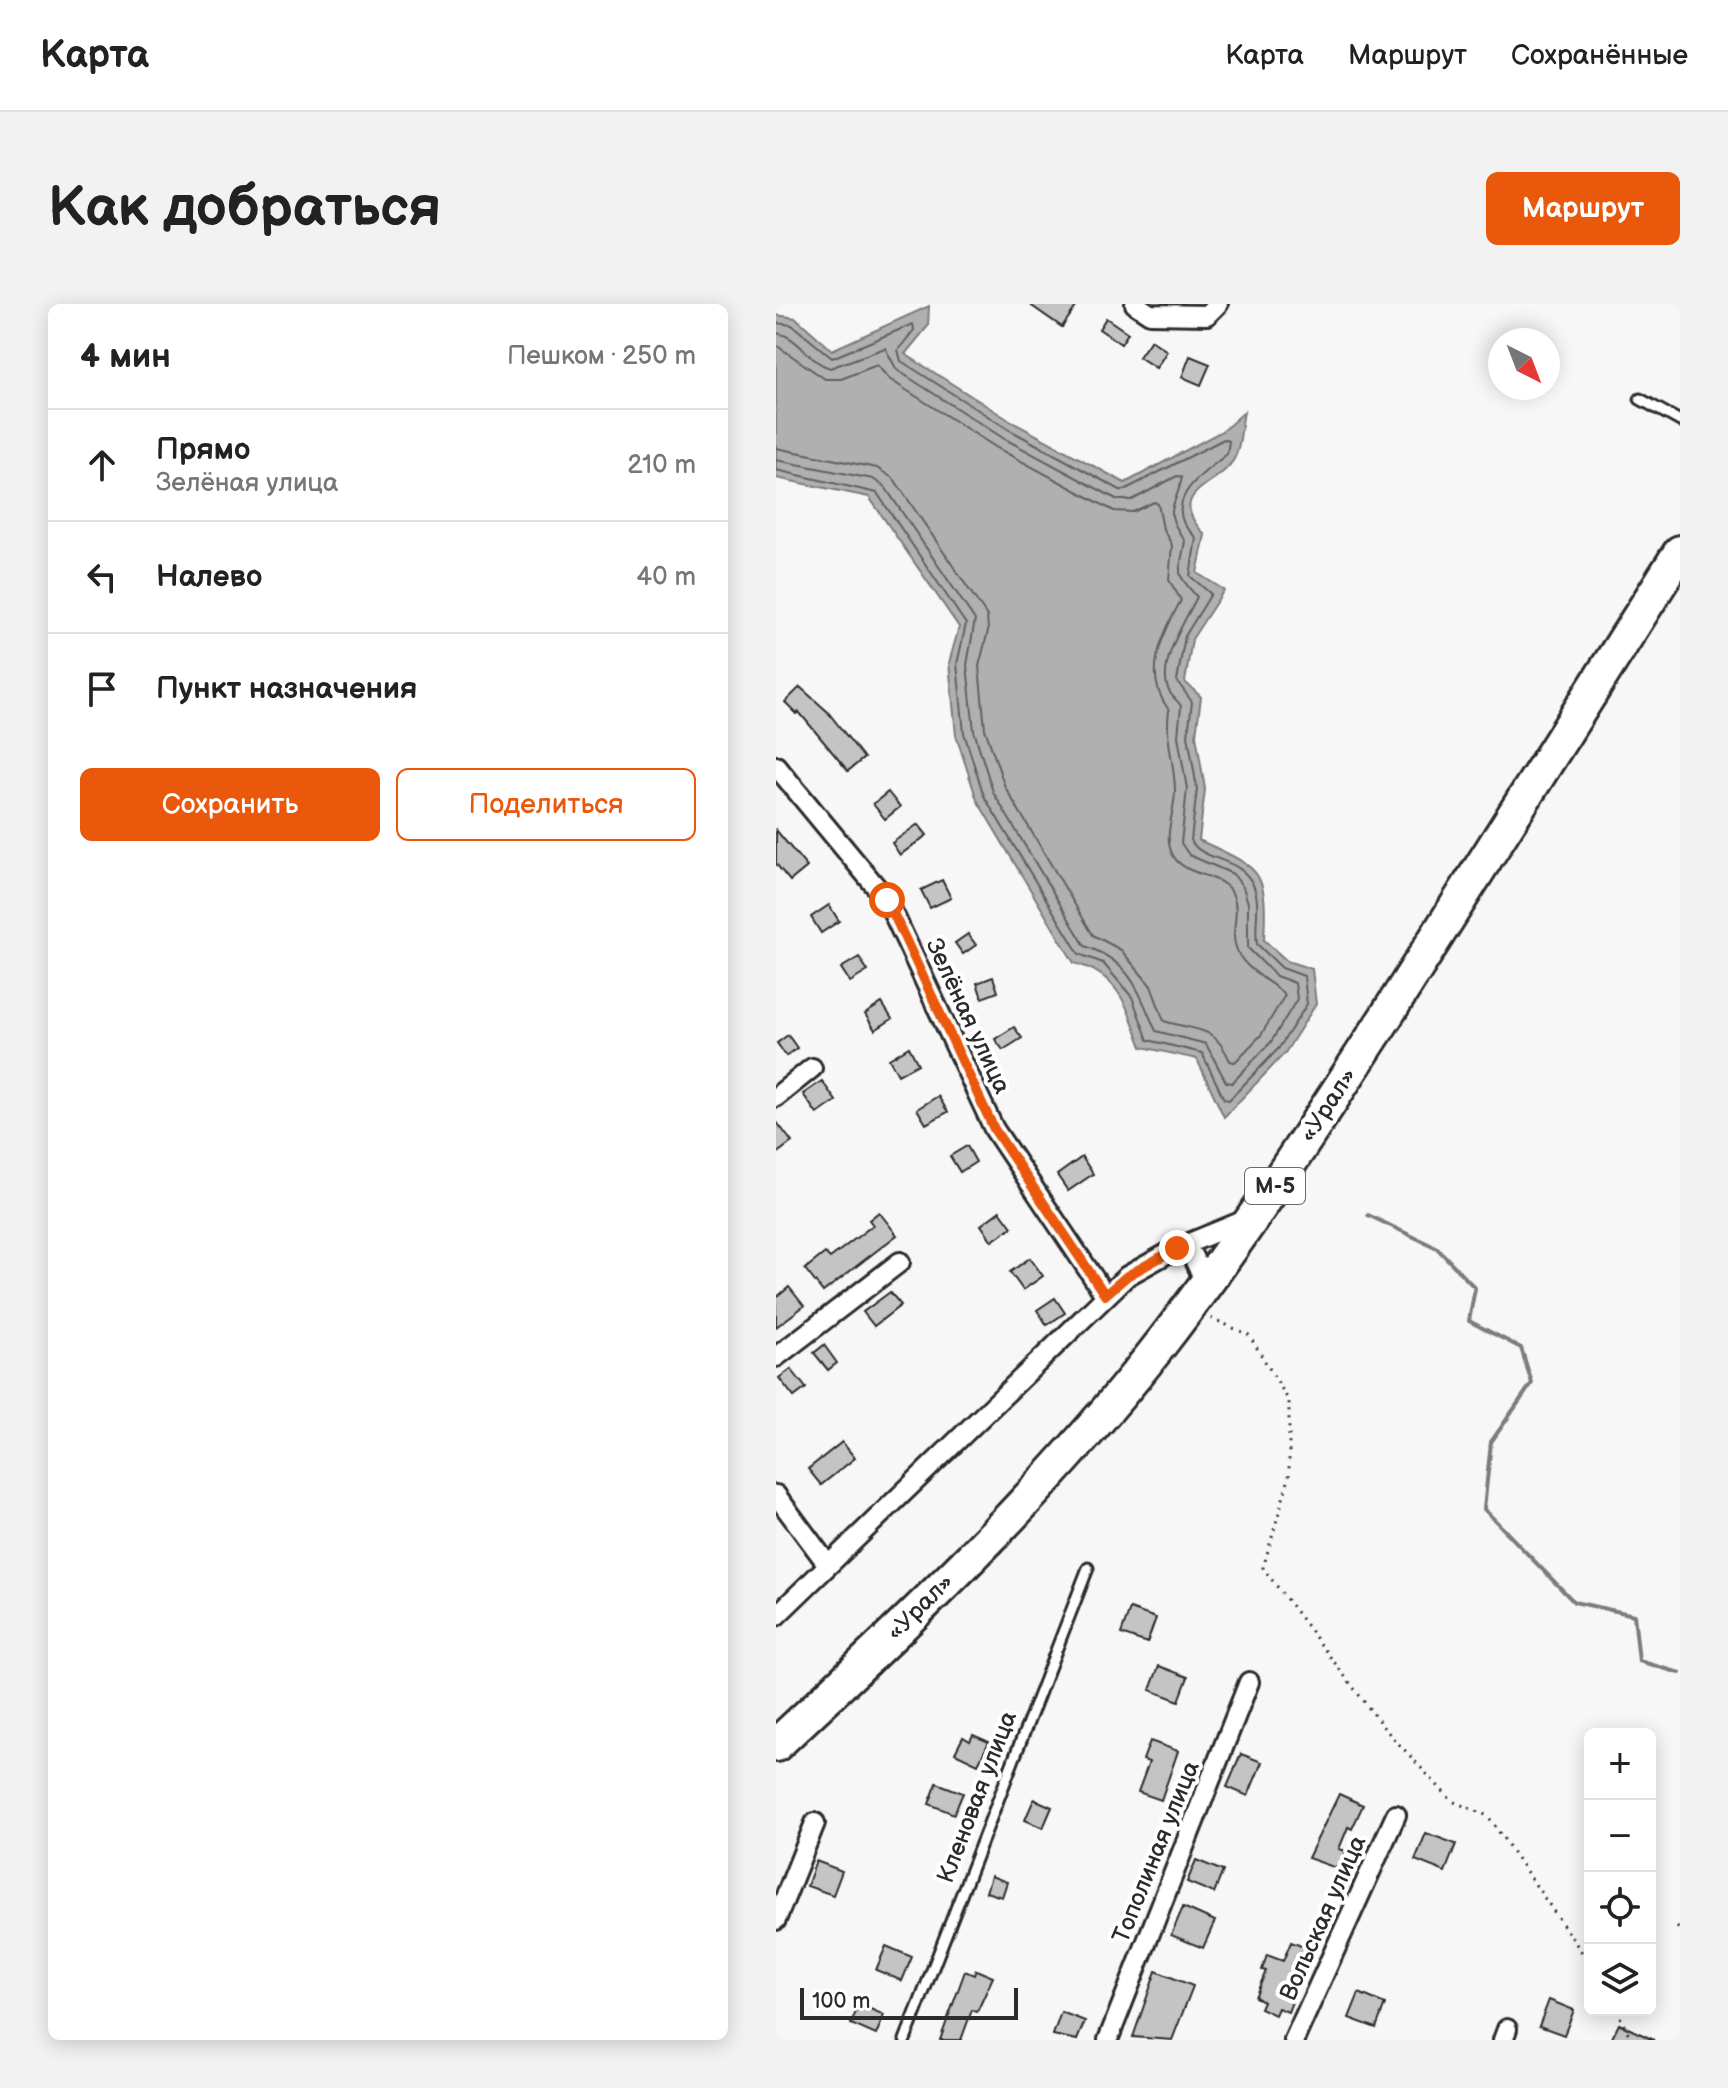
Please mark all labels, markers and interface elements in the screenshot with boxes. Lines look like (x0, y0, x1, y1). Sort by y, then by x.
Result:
text: Карта (40, 33, 149, 78)
text: Карта (1225, 39, 1304, 72)
text: Маршрут (1348, 39, 1467, 72)
text: Сохранённые (1511, 39, 1688, 72)
button: Маршрут (1486, 172, 1680, 245)
text: Как добраться (48, 175, 441, 242)
north arrow (1488, 328, 1560, 400)
text: 4 мин (80, 336, 171, 377)
text: Пешком · 250 m (507, 341, 696, 372)
text: Прямо (156, 432, 250, 468)
icon: ahead (80, 443, 124, 487)
text: 210 m (627, 450, 696, 481)
text: Зелёная улица (156, 468, 338, 499)
icon: left (80, 555, 124, 599)
text: Налево (156, 559, 262, 595)
text: 40 m (636, 562, 696, 593)
icon: arrive (80, 667, 124, 711)
text: Пункт назначения (156, 671, 417, 707)
button: Сохранить (80, 768, 380, 841)
button: Поделиться (396, 768, 696, 841)
route start (869, 882, 905, 918)
street label: Зелёная улица (919, 934, 1017, 1098)
street label: «Урал» (1293, 1062, 1363, 1148)
road number: М-5 (1245, 1168, 1305, 1204)
route end (1159, 1230, 1195, 1266)
street label: «Урал» (880, 1567, 960, 1647)
street label: Кленовая улица (931, 1707, 1023, 1887)
map controls (1584, 1728, 1656, 2016)
button: + (1584, 1728, 1656, 1800)
street label: Тополиная улица (1106, 1757, 1206, 1947)
button: − (1584, 1800, 1656, 1872)
street label: Вольская улица (1274, 1831, 1372, 2005)
button: locate (1584, 1872, 1656, 1944)
button: layers (1584, 1944, 1656, 2016)
scale bar (800, 1984, 1018, 2020)
text: 100 m (812, 1988, 871, 2015)

